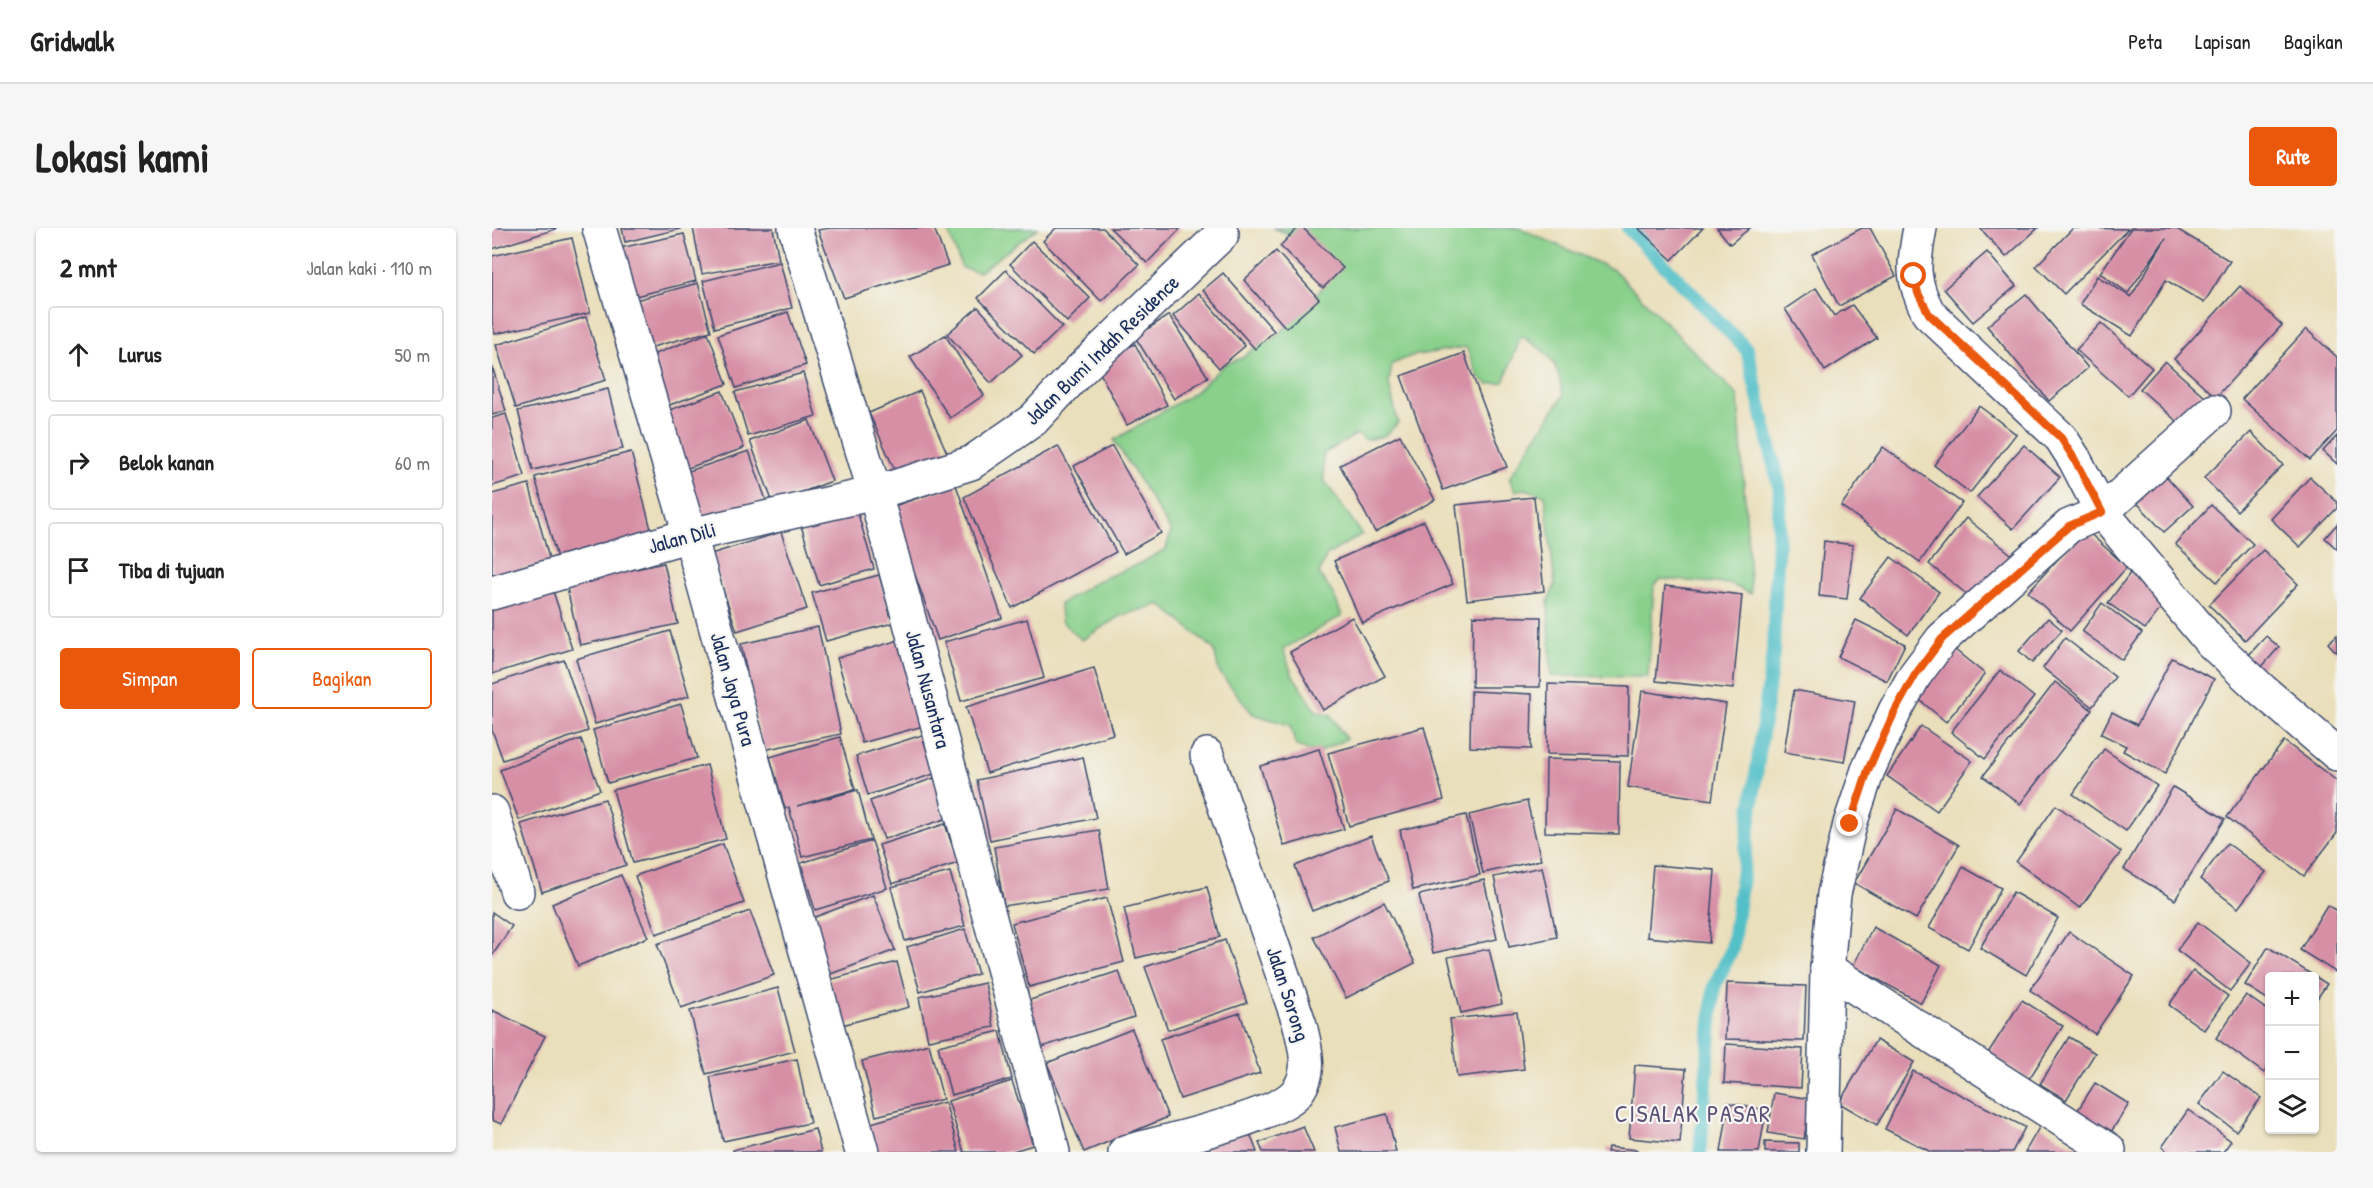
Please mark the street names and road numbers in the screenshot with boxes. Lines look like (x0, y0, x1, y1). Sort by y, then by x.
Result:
street label: Jalan Bumi Indah Residence (1018, 268, 1185, 431)
street label: Jalan Dili (645, 515, 719, 560)
street label: Jalan Nusantara (899, 627, 958, 751)
street label: Jalan Jaya Pura (703, 629, 764, 749)
street label: Jalan Sorong (1260, 943, 1317, 1045)

